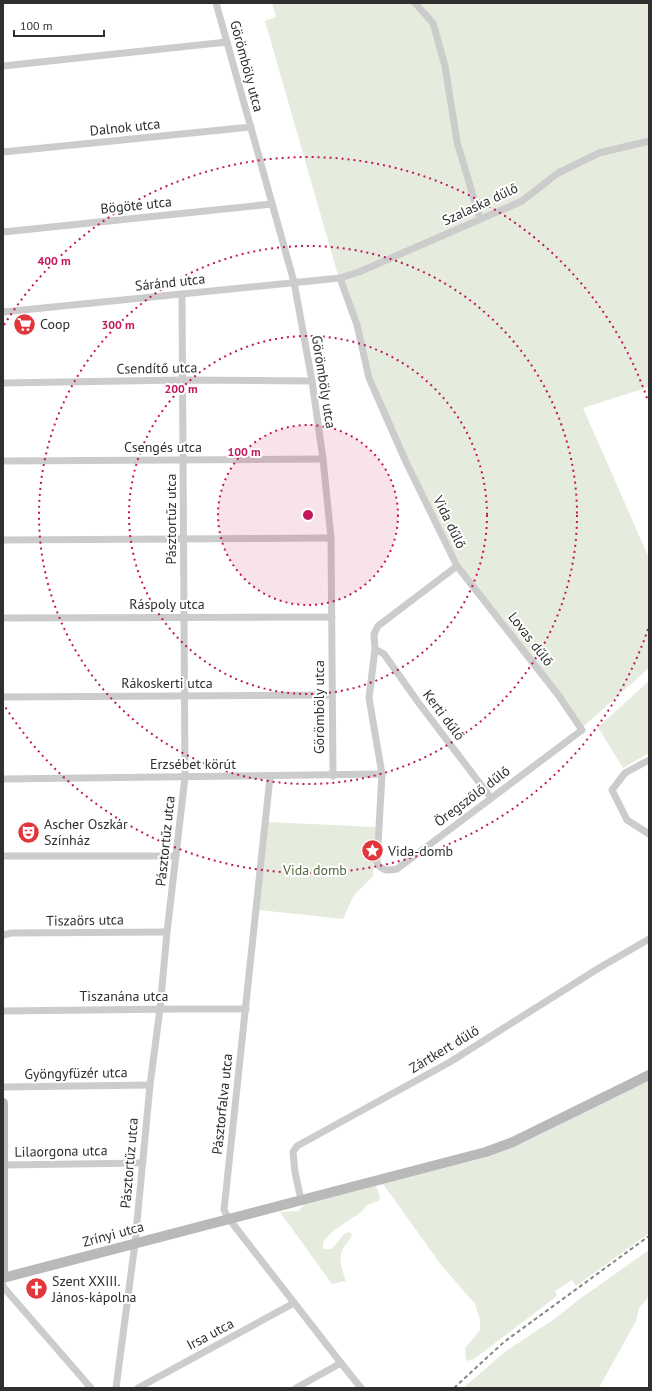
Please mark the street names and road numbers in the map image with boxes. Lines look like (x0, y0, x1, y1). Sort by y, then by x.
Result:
street label: Görömböly utca (226, 18, 268, 114)
street label: Dalnok utca (89, 114, 161, 140)
street label: Szalaska dűlő (439, 179, 521, 229)
street label: Bögöte utca (99, 192, 173, 218)
street label: Sáránd utca (134, 269, 206, 295)
street label: Görömböly utca (308, 334, 340, 430)
street label: Csendítő utca (116, 358, 198, 378)
street label: Csengés utca (124, 438, 202, 456)
street label: Pásztortűz utca (162, 473, 180, 564)
street label: Vida dűlő (429, 492, 470, 551)
street label: Ráspoly utca (129, 595, 205, 613)
street label: Lovas dűlő (504, 608, 558, 670)
street label: Görömböly utca (310, 660, 328, 754)
street label: Rákoskerti utca (121, 674, 213, 692)
street label: Kerti dűlő (419, 686, 469, 744)
street label: Erzsébet körút (150, 755, 236, 773)
street label: Öregszőlő dűlő (431, 762, 513, 830)
street label: Pásztortűz utca (151, 795, 179, 887)
street label: Tiszaörs utca (46, 910, 124, 930)
street label: Tiszanána utca (80, 987, 169, 1005)
street label: Zártkert dűlő (406, 1021, 482, 1077)
street label: Pásztorfalva utca (208, 1052, 236, 1155)
street label: Gyöngyfüzér utca (24, 1063, 128, 1083)
street label: Pásztortűz utca (116, 1117, 142, 1209)
street label: Lilaorgona utca (14, 1141, 108, 1161)
street label: Zrínyi utca (80, 1217, 146, 1251)
street label: Irsa utca (183, 1314, 237, 1354)

